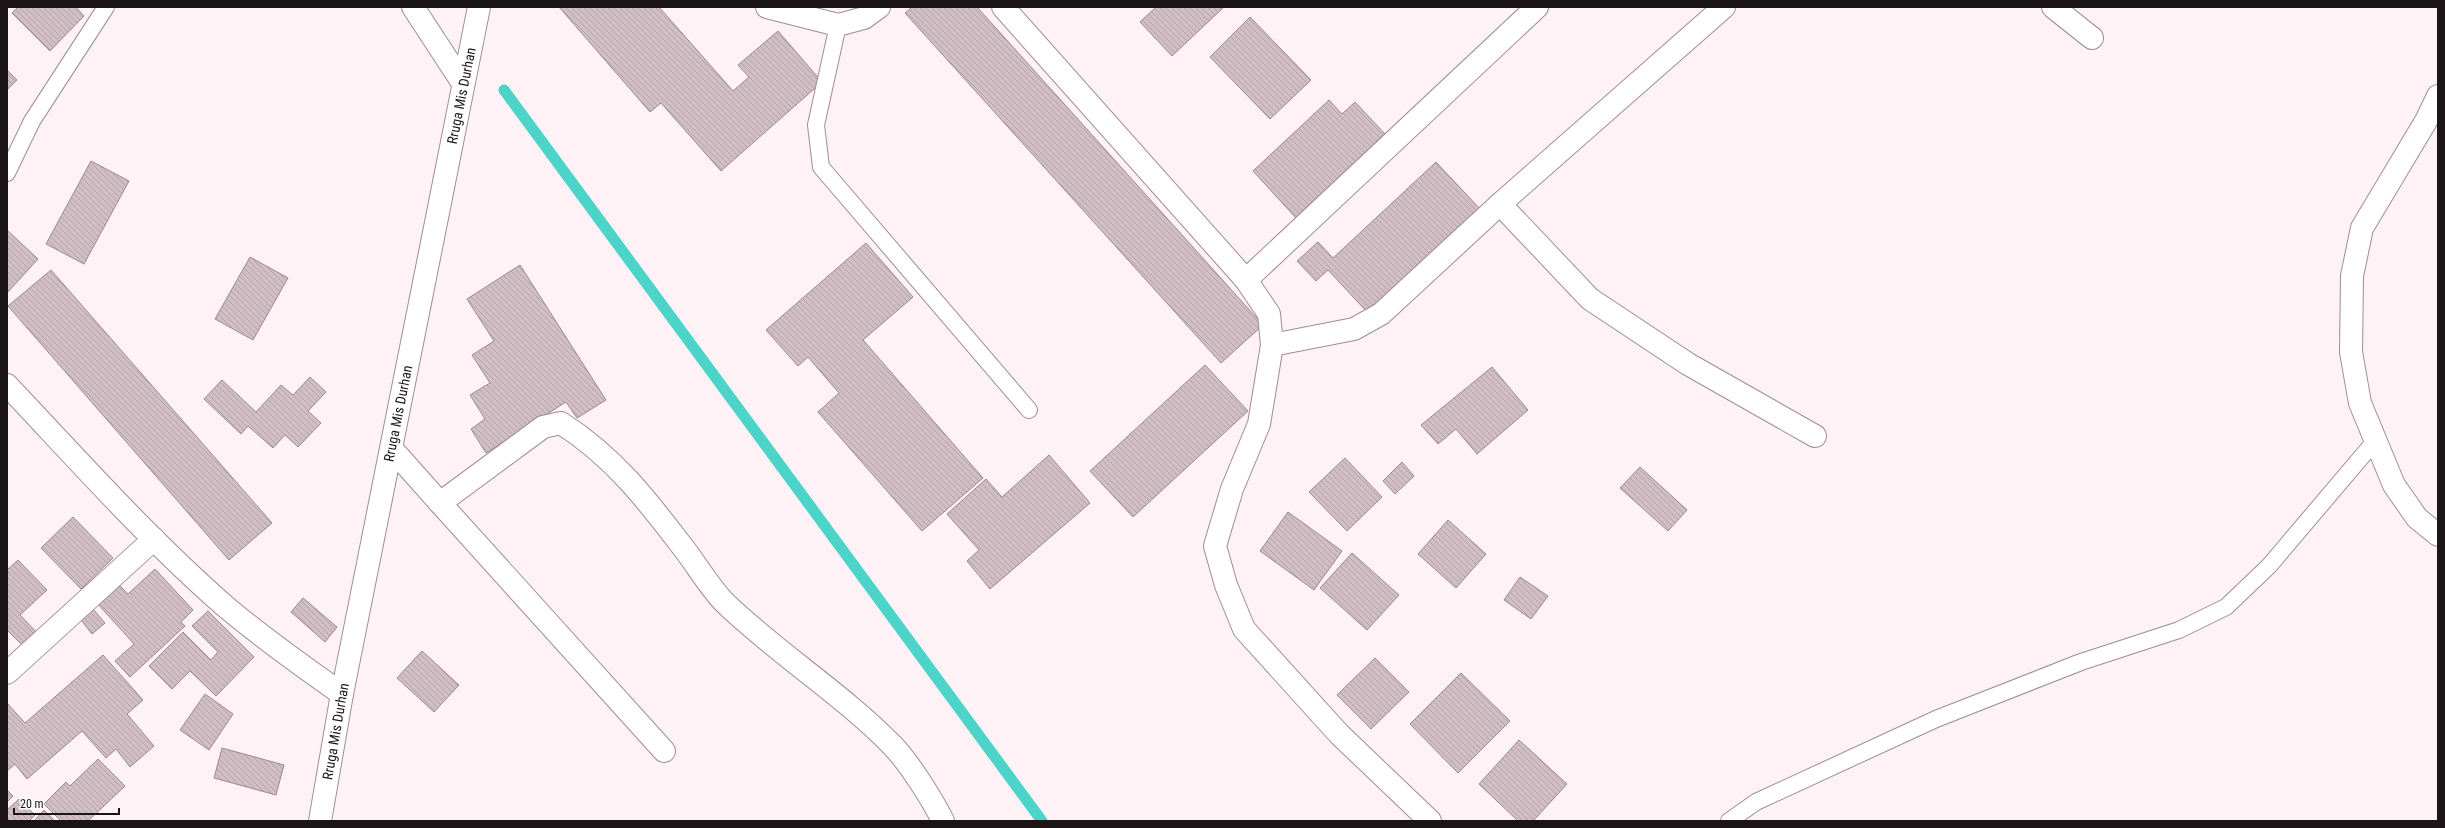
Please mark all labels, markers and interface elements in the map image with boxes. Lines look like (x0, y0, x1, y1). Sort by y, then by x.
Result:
street label: Rruga Mis Durhan (444, 46, 479, 145)
street label: Rruga Mis Durhan (381, 364, 415, 463)
street label: Rruga Mis Durhan (319, 682, 352, 781)
scale bar (14, 790, 119, 816)
text: 20 m (20, 797, 44, 811)

